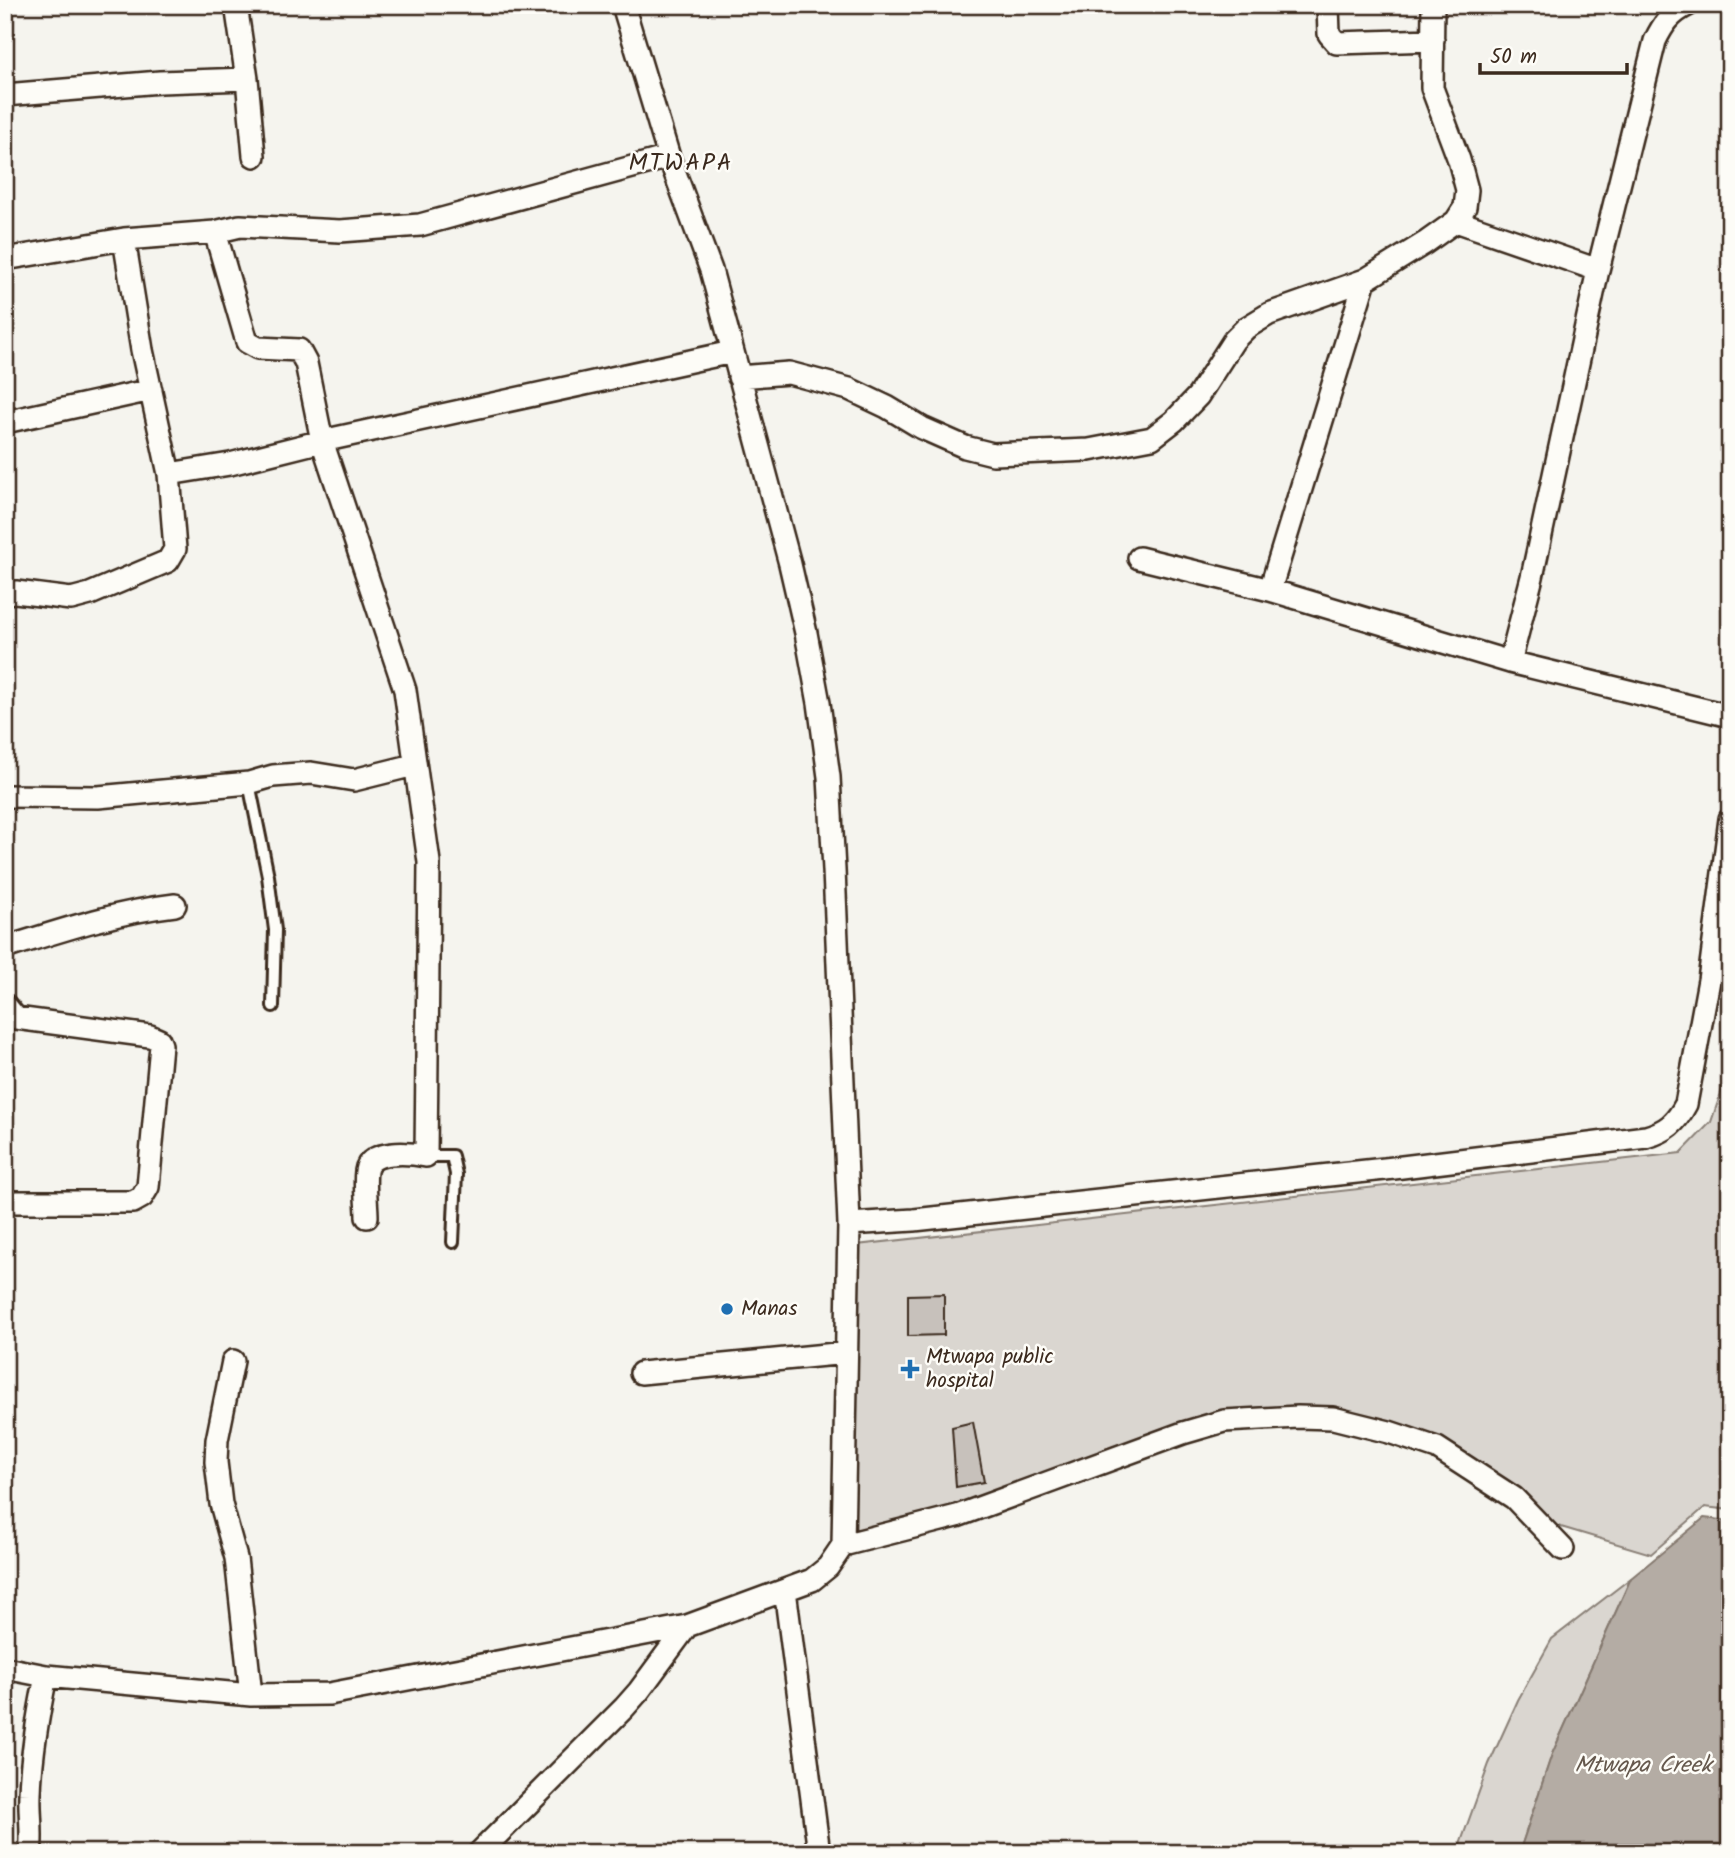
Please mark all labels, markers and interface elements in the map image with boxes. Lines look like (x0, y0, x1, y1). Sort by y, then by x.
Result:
scale bar (1480, 32, 1626, 76)
text: 50 m (1490, 41, 1537, 74)
district label: MTWAPA (629, 144, 733, 183)
place label: Manas (741, 1293, 797, 1326)
marker: Manas (719, 1301, 735, 1317)
place label: Mtwapa public hospital (926, 1341, 1054, 1398)
marker: Mtwapa public hospital (900, 1359, 920, 1379)
water label: Mtwapa Creek (1574, 1748, 1715, 1784)

